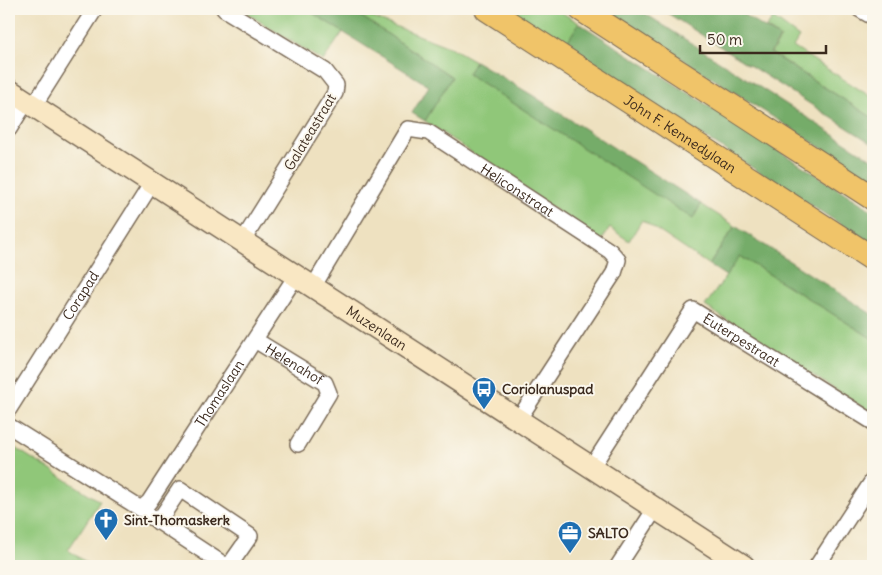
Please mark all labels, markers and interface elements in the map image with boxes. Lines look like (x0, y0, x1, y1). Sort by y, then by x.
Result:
scale bar (700, 22, 826, 54)
text: 50 m (707, 30, 742, 49)
street label: Galateastraat (280, 90, 340, 174)
street label: John F. Kennedylaan (620, 91, 740, 177)
street label: Heliconstraat (477, 160, 557, 221)
street label: Corapad (58, 268, 103, 324)
street label: Muzenlaan (343, 302, 410, 354)
street label: Euterpestraat (700, 309, 783, 371)
street label: Helenahof (262, 339, 327, 389)
street label: Thomaslaan (191, 356, 248, 431)
bus stop icon: Coriolanuspad (471, 376, 497, 410)
place label: Coriolanuspad (502, 380, 594, 398)
church icon: Sint-Thomaskerk (93, 507, 119, 541)
place label: Sint-Thomaskerk (124, 511, 230, 529)
office icon: SALTO (557, 520, 583, 554)
place label: SALTO (588, 524, 629, 542)

